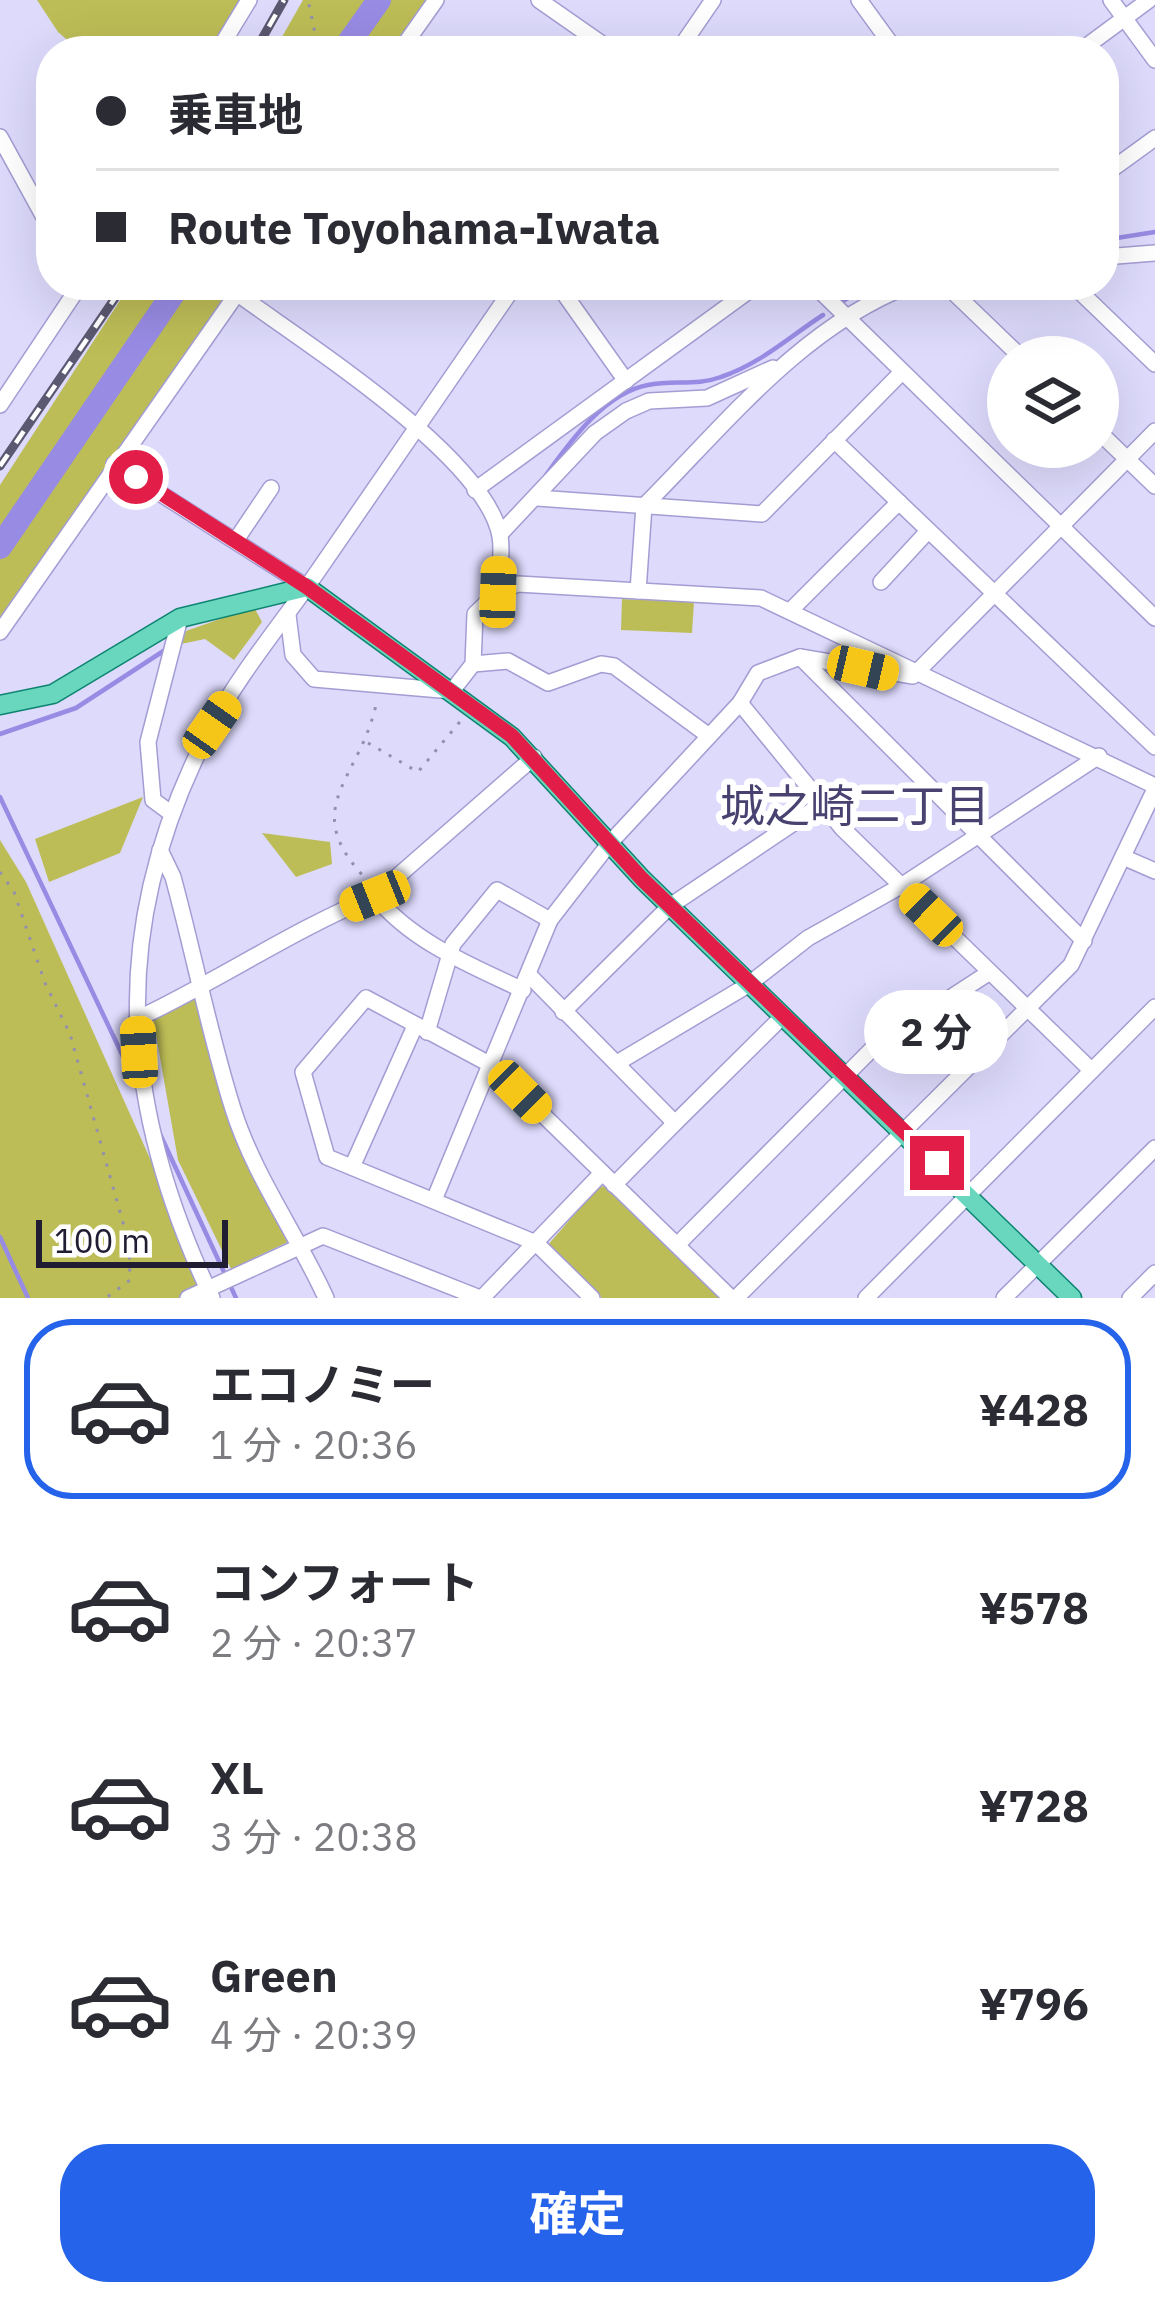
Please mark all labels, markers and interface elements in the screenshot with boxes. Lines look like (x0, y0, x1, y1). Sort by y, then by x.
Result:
text: 乗車地 (168, 85, 303, 143)
text: Route Toyohama-Iwata (168, 198, 660, 256)
map controls (987, 336, 1119, 468)
button: layers (987, 336, 1119, 468)
route start (109, 450, 163, 504)
car (479, 555, 517, 629)
car (824, 642, 902, 694)
car (177, 685, 247, 765)
district label: 城之崎二丁目 (720, 776, 990, 834)
car (335, 866, 415, 926)
car (893, 877, 969, 953)
callout: 2 分 (865, 989, 1009, 1073)
text: 2 分 (900, 1006, 972, 1057)
car (119, 1015, 159, 1089)
car (482, 1054, 558, 1130)
route end (910, 1136, 964, 1190)
scale bar (36, 1214, 228, 1267)
text: 100 m (54, 1219, 150, 1262)
icon: car (66, 1355, 174, 1463)
text: エコノミー (210, 1355, 435, 1413)
text: ¥428 (979, 1380, 1089, 1438)
text: 1 分 · 20:36 (210, 1419, 418, 1470)
icon: car (66, 1553, 174, 1661)
text: コンフォート (210, 1553, 479, 1611)
text: ¥578 (979, 1578, 1089, 1636)
text: 2 分 · 20:37 (210, 1617, 418, 1668)
text: XL (210, 1748, 264, 1806)
icon: car (66, 1751, 174, 1859)
text: ¥728 (979, 1776, 1089, 1834)
text: 3 分 · 20:38 (210, 1811, 418, 1862)
text: Green (210, 1946, 338, 2004)
icon: car (66, 1949, 174, 2057)
text: ¥796 (979, 1974, 1089, 2032)
text: 4 分 · 20:39 (210, 2009, 418, 2060)
button: 確定 (60, 2144, 1095, 2282)

